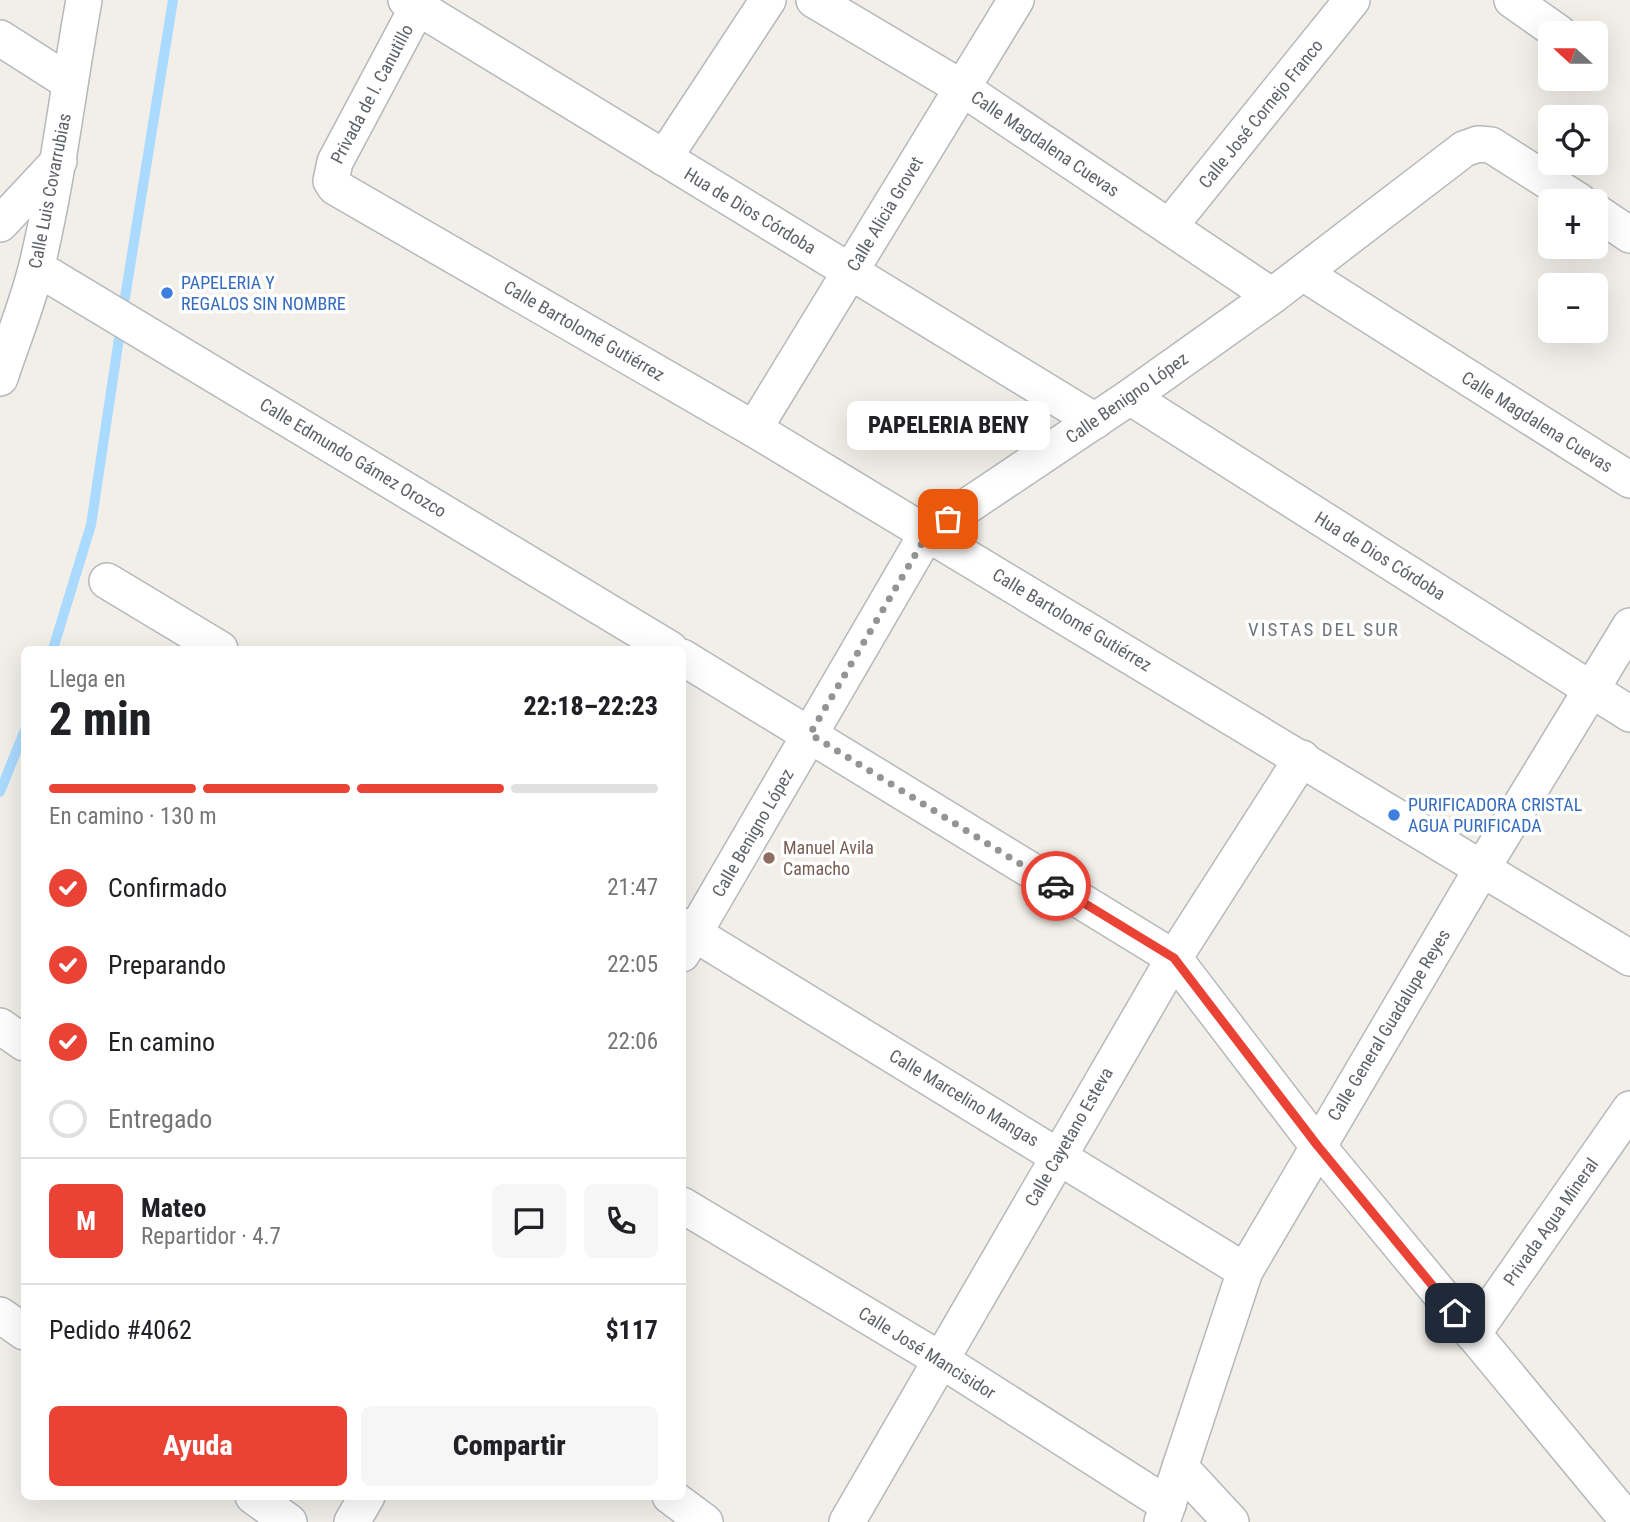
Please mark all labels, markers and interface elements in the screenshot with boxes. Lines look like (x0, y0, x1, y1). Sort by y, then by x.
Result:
street label: Privada de l. Canutillo (326, 20, 417, 167)
north arrow (1538, 21, 1608, 91)
map controls (1538, 21, 1608, 343)
street label: Calle José Cornejo Franco (1194, 35, 1327, 192)
street label: Calle Magdalena Cuevas (967, 86, 1123, 201)
button: locate (1538, 105, 1608, 175)
street label: Calle Luis Covarrubias (24, 111, 75, 270)
street label: Calle Alicia Grovet (842, 153, 927, 275)
street label: Hua de Dios Córdoba (681, 163, 820, 258)
button: + (1538, 189, 1608, 259)
place label: PAPELERIA Y REGALOS SIN NOMBRE (181, 272, 346, 314)
button: − (1538, 273, 1608, 343)
street label: Calle Bartolomé Gutiérrez (500, 276, 668, 385)
marker: PAPELERIA Y REGALOS SIN NOMBRE (159, 285, 175, 301)
street label: Calle Benigno López (1062, 348, 1192, 448)
street label: Calle Magdalena Cuevas (1458, 367, 1617, 477)
street label: Calle Edmundo Gámez Orozco (256, 393, 450, 522)
callout: PAPELERIA BENY (846, 400, 1050, 449)
text: PAPELERIA BENY (868, 412, 1029, 439)
pin (918, 489, 978, 549)
icon: bag (929, 500, 967, 538)
street label: Hua de Dios Córdoba (1311, 507, 1449, 604)
street label: Calle Bartolomé Gutiérrez (989, 564, 1156, 675)
district label: VISTAS DEL SUR (1248, 618, 1400, 641)
text: Llega en (49, 666, 126, 693)
text: 22:18–22:23 (524, 691, 658, 721)
text: 2 min (49, 692, 152, 746)
street label: Calle Benigno López (707, 765, 798, 901)
place label: PURIFICADORA CRISTAL AGUA PURIFICADA (1408, 794, 1583, 836)
text: En camino · 130 m (49, 803, 217, 830)
marker: PURIFICADORA CRISTAL AGUA PURIFICADA (1386, 807, 1402, 823)
place label: Manuel Avila Camacho (783, 837, 874, 879)
marker: Manuel Avila Camacho (761, 850, 777, 866)
courier (1021, 851, 1091, 921)
icon: car (1037, 867, 1075, 905)
icon: check (49, 869, 87, 907)
text: Confirmado (108, 873, 227, 903)
text: 21:47 (607, 874, 658, 901)
street label: Calle General Guadalupe Reyes (1323, 925, 1454, 1124)
icon: check (49, 946, 87, 984)
text: Preparando (108, 950, 226, 980)
text: 22:05 (607, 951, 658, 978)
icon: check (49, 1023, 87, 1061)
text: En camino (108, 1027, 215, 1057)
text: 22:06 (607, 1028, 658, 1055)
street label: Calle Marcelino Mangas (886, 1045, 1043, 1151)
street label: Calle Cayetano Esteva (1020, 1064, 1117, 1210)
text: Entregado (108, 1104, 212, 1134)
street label: Privada Agua Mineral (1499, 1154, 1602, 1290)
button: chat (492, 1184, 566, 1258)
button: phone (584, 1184, 658, 1258)
text: Mateo (141, 1193, 206, 1223)
text: M (76, 1206, 96, 1236)
text: Repartidor · 4.7 (141, 1223, 281, 1250)
pin (1425, 1283, 1485, 1343)
icon: home (1436, 1294, 1474, 1332)
street label: Calle José Mancisidor (855, 1302, 1000, 1403)
text: Pedido #4062 (49, 1315, 192, 1345)
text: $117 (605, 1315, 658, 1345)
button: Ayuda (49, 1406, 347, 1486)
button: Compartir (361, 1406, 658, 1486)

